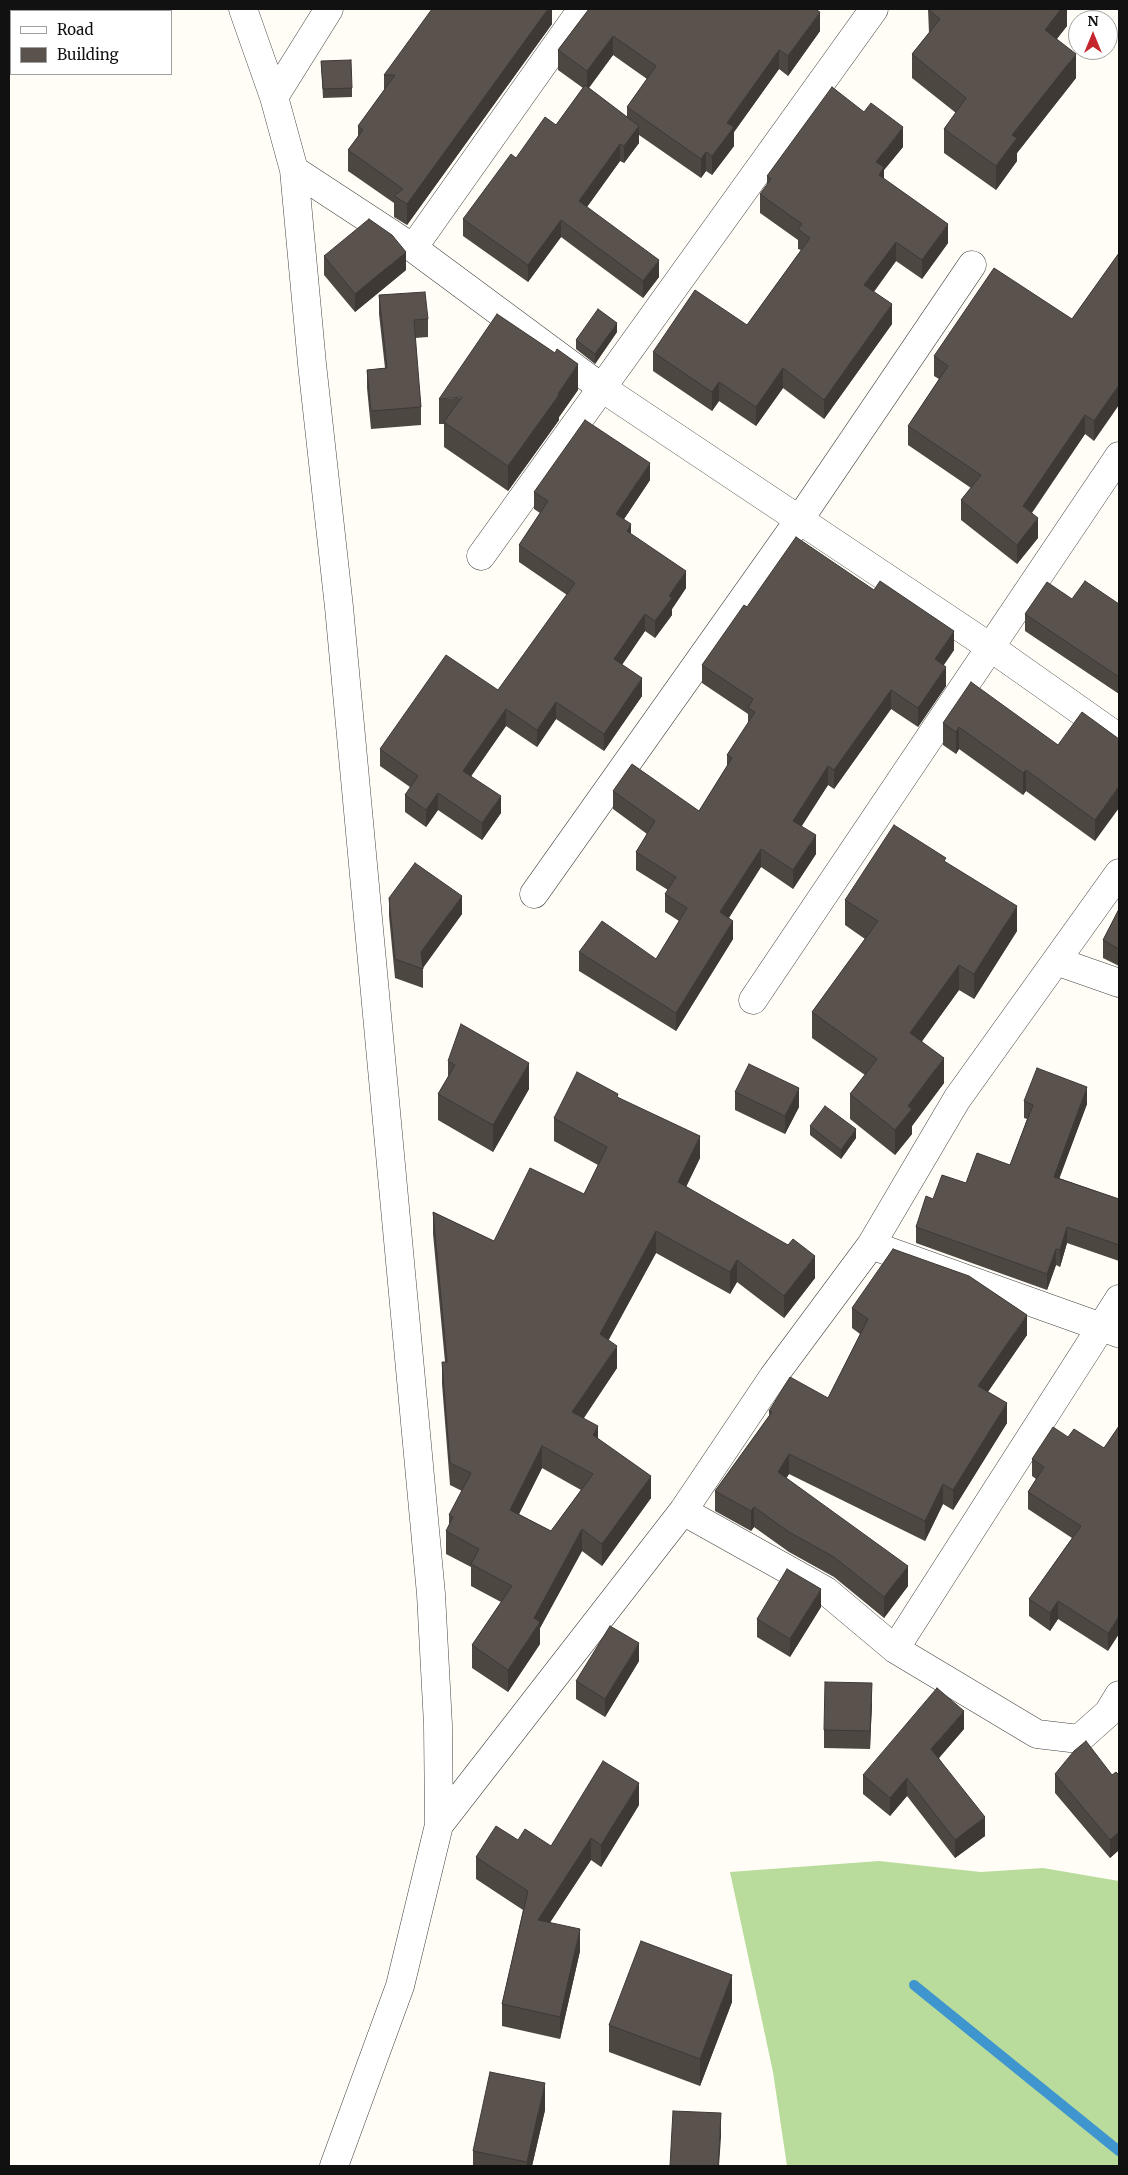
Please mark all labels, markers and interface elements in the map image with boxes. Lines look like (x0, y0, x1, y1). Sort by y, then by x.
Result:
legend (10, 10, 172, 75)
north arrow (1068, 10, 1118, 60)
text: N (1087, 12, 1099, 30)
text: Road (57, 20, 93, 39)
text: Building (57, 45, 119, 64)

